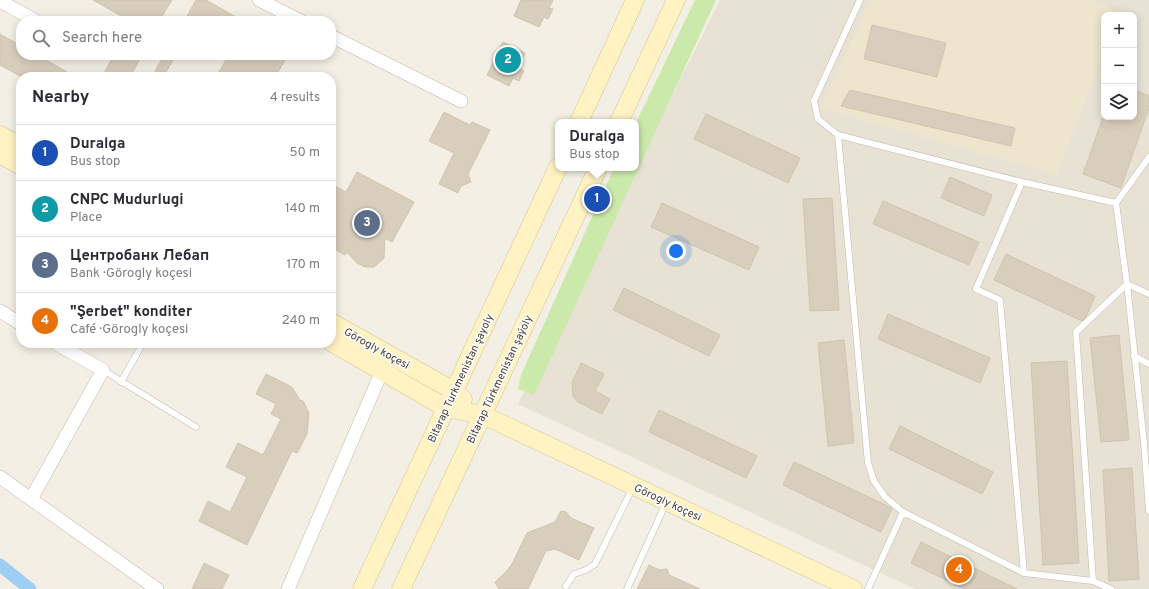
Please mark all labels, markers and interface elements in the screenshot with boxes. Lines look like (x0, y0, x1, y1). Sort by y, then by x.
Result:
map controls (1101, 12, 1137, 120)
button: + (1101, 12, 1137, 48)
search box (16, 16, 336, 60)
icon: search (30, 27, 52, 49)
text: Search here (62, 29, 142, 48)
pin: 2 (495, 45, 521, 75)
button: − (1101, 48, 1137, 84)
button: layers (1101, 84, 1137, 120)
text: Nearby (32, 87, 89, 109)
text: 4 results (270, 90, 320, 106)
popup (555, 119, 639, 171)
text: Duralga (569, 128, 625, 147)
text: Duralga (70, 135, 125, 154)
text: 1 (42, 145, 48, 161)
text: 50 m (290, 145, 320, 161)
text: Bus stop (569, 147, 620, 163)
text: Bus stop (70, 154, 120, 170)
pin: 1 (584, 184, 610, 214)
text: CNPC Mudurlugi (70, 191, 184, 210)
text: 2 (41, 201, 49, 217)
text: 140 m (285, 201, 320, 217)
pin: 3 (354, 208, 380, 238)
text: Place (70, 210, 102, 226)
your location (666, 241, 686, 261)
text: Центробанк Лебап (70, 247, 209, 266)
text: 3 (41, 257, 49, 273)
text: 170 m (286, 257, 320, 273)
text: Bank · Görogly koçesi (70, 266, 192, 282)
text: "Şerbet" konditer (70, 303, 192, 322)
street label: Bitarap Turkmenistan şayoly (425, 312, 497, 445)
text: 4 (41, 313, 49, 329)
text: 240 m (282, 313, 320, 329)
street label: Bitarap Türkmenistan şaýoly (464, 313, 536, 446)
text: Café · Görogly koçesi (70, 322, 188, 338)
street label: Görogly koçesi (341, 325, 412, 373)
street label: Görogly koçesi (632, 481, 704, 525)
pin: 4 (946, 555, 972, 585)

